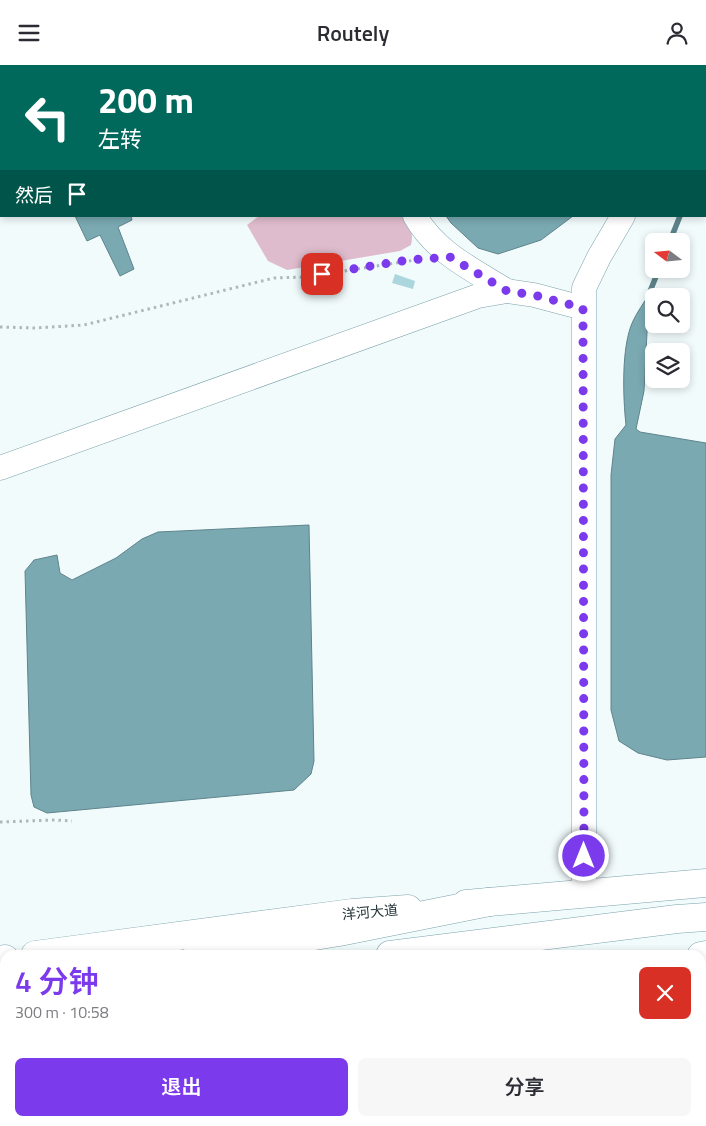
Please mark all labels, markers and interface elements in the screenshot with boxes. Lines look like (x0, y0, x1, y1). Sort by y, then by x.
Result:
text: Routely (317, 16, 389, 50)
icon: menu (15, 19, 43, 47)
icon: person (663, 19, 691, 47)
text: 200 m (98, 73, 194, 127)
icon: left (15, 85, 80, 150)
text: 左转 (98, 122, 142, 156)
text: 然后 (15, 180, 53, 209)
icon: arrive (63, 180, 91, 208)
north arrow (645, 233, 690, 277)
map controls (645, 233, 690, 388)
pin (301, 253, 343, 295)
icon: arrive (308, 260, 336, 288)
button: search (645, 288, 690, 333)
button: layers (645, 343, 690, 388)
position arrow (557, 829, 609, 881)
street label: 洋河大道 (341, 899, 399, 924)
text: 4 分钟 (15, 958, 98, 1004)
button: close (639, 967, 691, 1019)
text: 300 m · 10:58 (15, 1000, 109, 1024)
button: 退出 (15, 1058, 348, 1116)
button: 分享 (358, 1058, 691, 1116)

